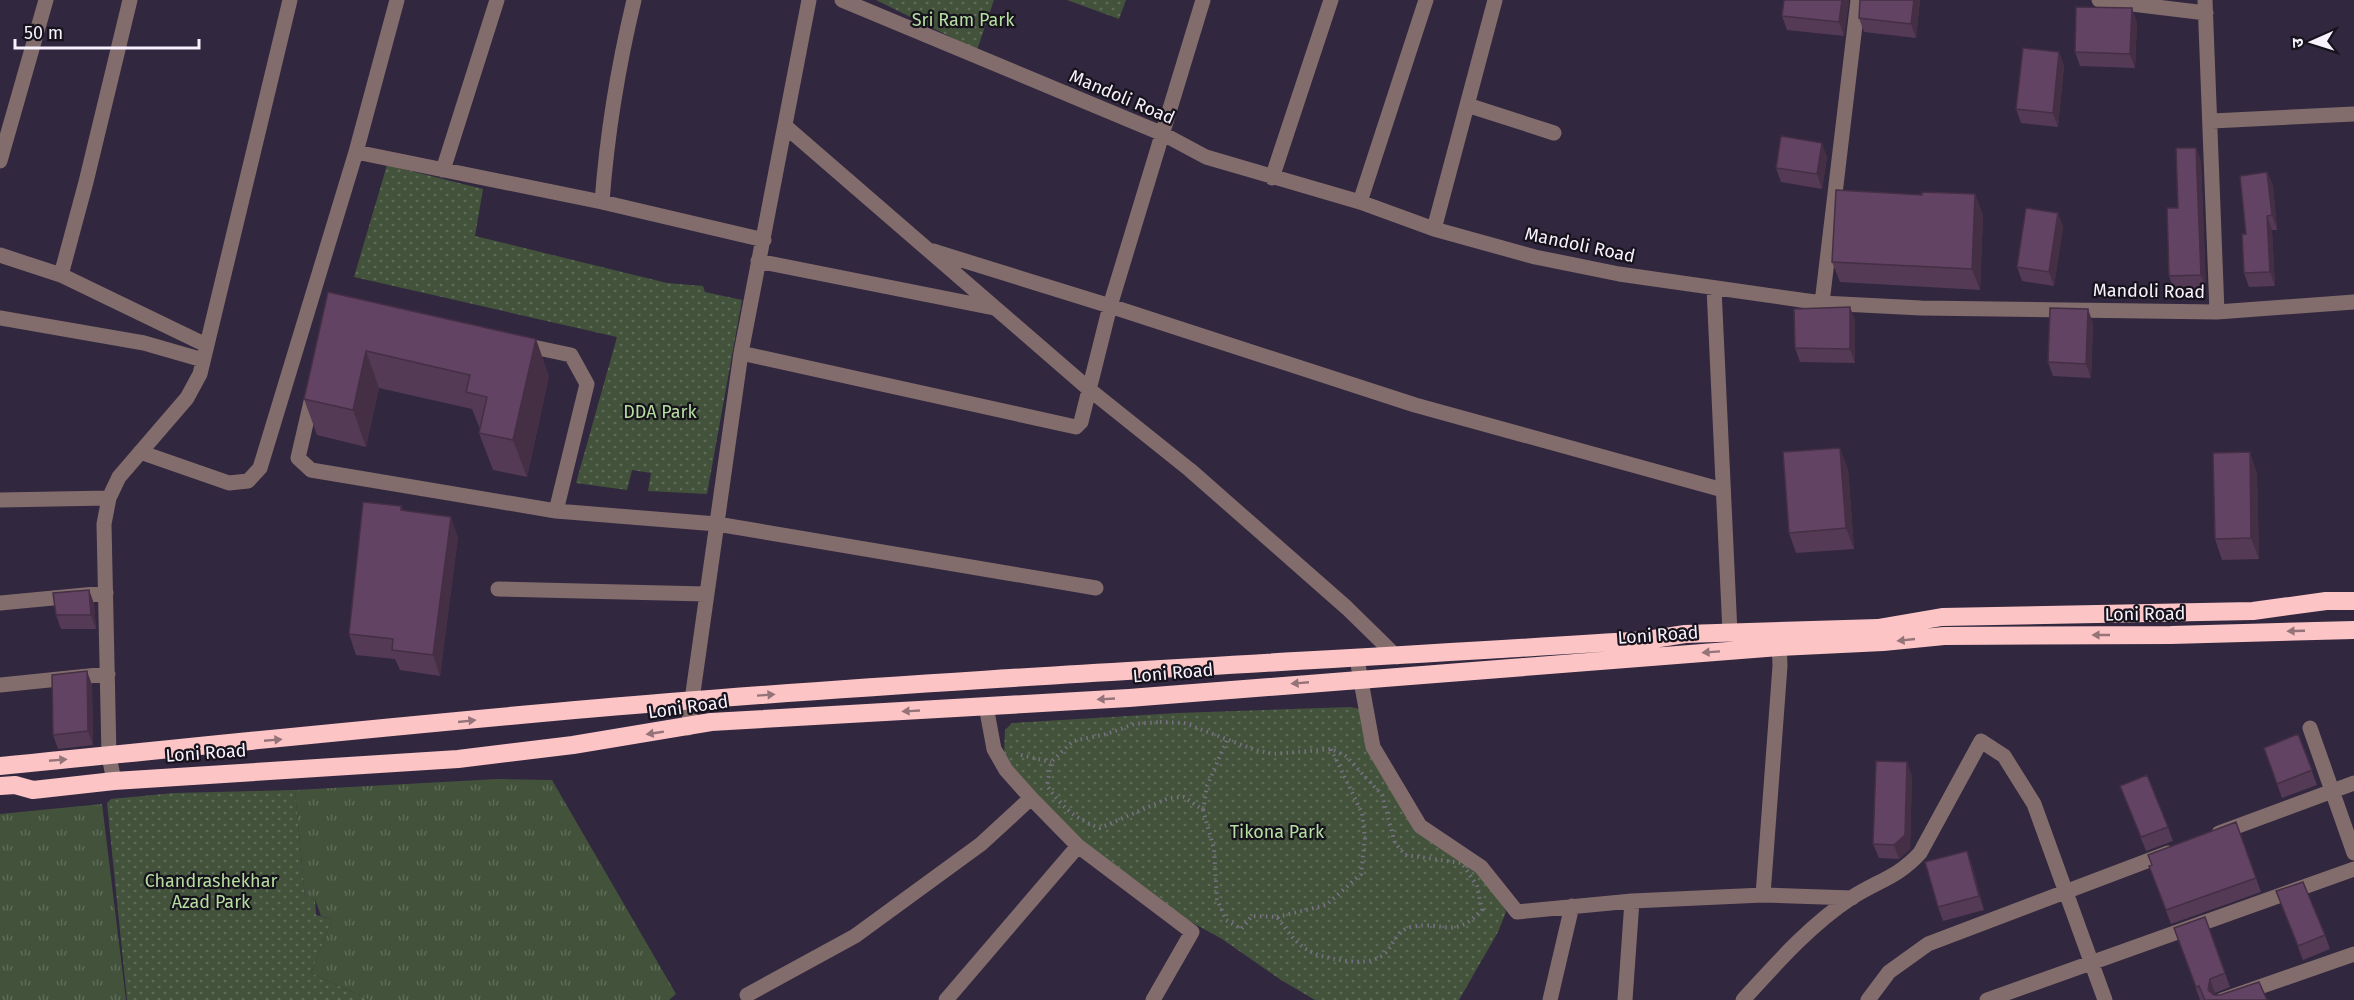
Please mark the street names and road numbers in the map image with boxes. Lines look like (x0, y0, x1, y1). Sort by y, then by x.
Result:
street label: Mandoli Road (1066, 65, 1178, 129)
street label: Mandoli Road (1523, 223, 1637, 267)
street label: Mandoli Road (2093, 279, 2205, 303)
street label: Loni Road (2104, 602, 2186, 626)
street label: Loni Road (1617, 621, 1699, 649)
street label: Loni Road (1132, 659, 1214, 687)
street label: Loni Road (646, 690, 730, 724)
street label: Loni Road (165, 739, 247, 767)

